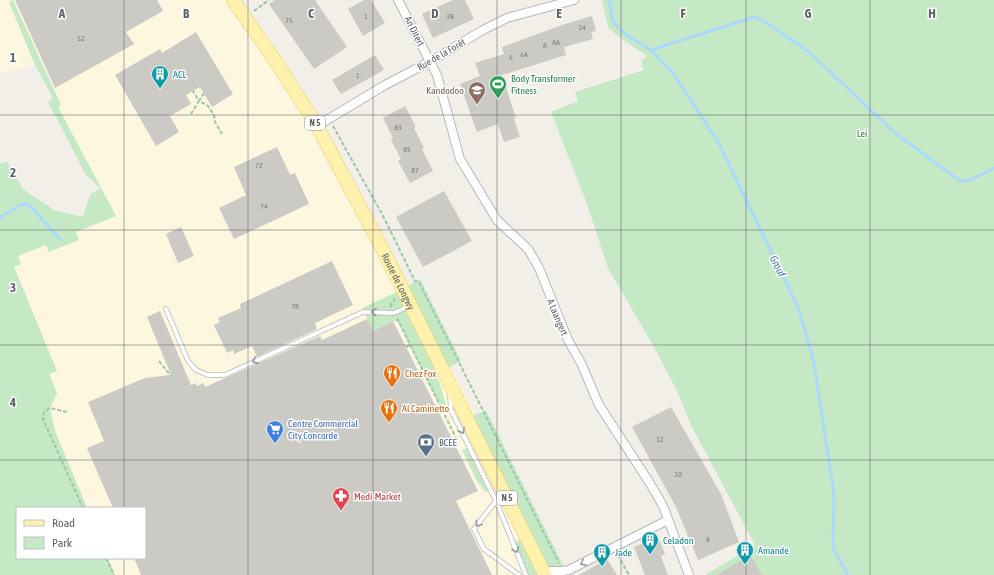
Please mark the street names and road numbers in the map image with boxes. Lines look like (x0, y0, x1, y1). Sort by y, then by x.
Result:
street label: An Ditert (402, 14, 427, 48)
street label: Rue de la Forêt (415, 36, 467, 73)
road number: N 5 (305, 116, 325, 130)
street label: Route de Longwy (380, 252, 417, 312)
street label: A Laangert (545, 297, 570, 337)
road number: N 5 (497, 491, 517, 505)

